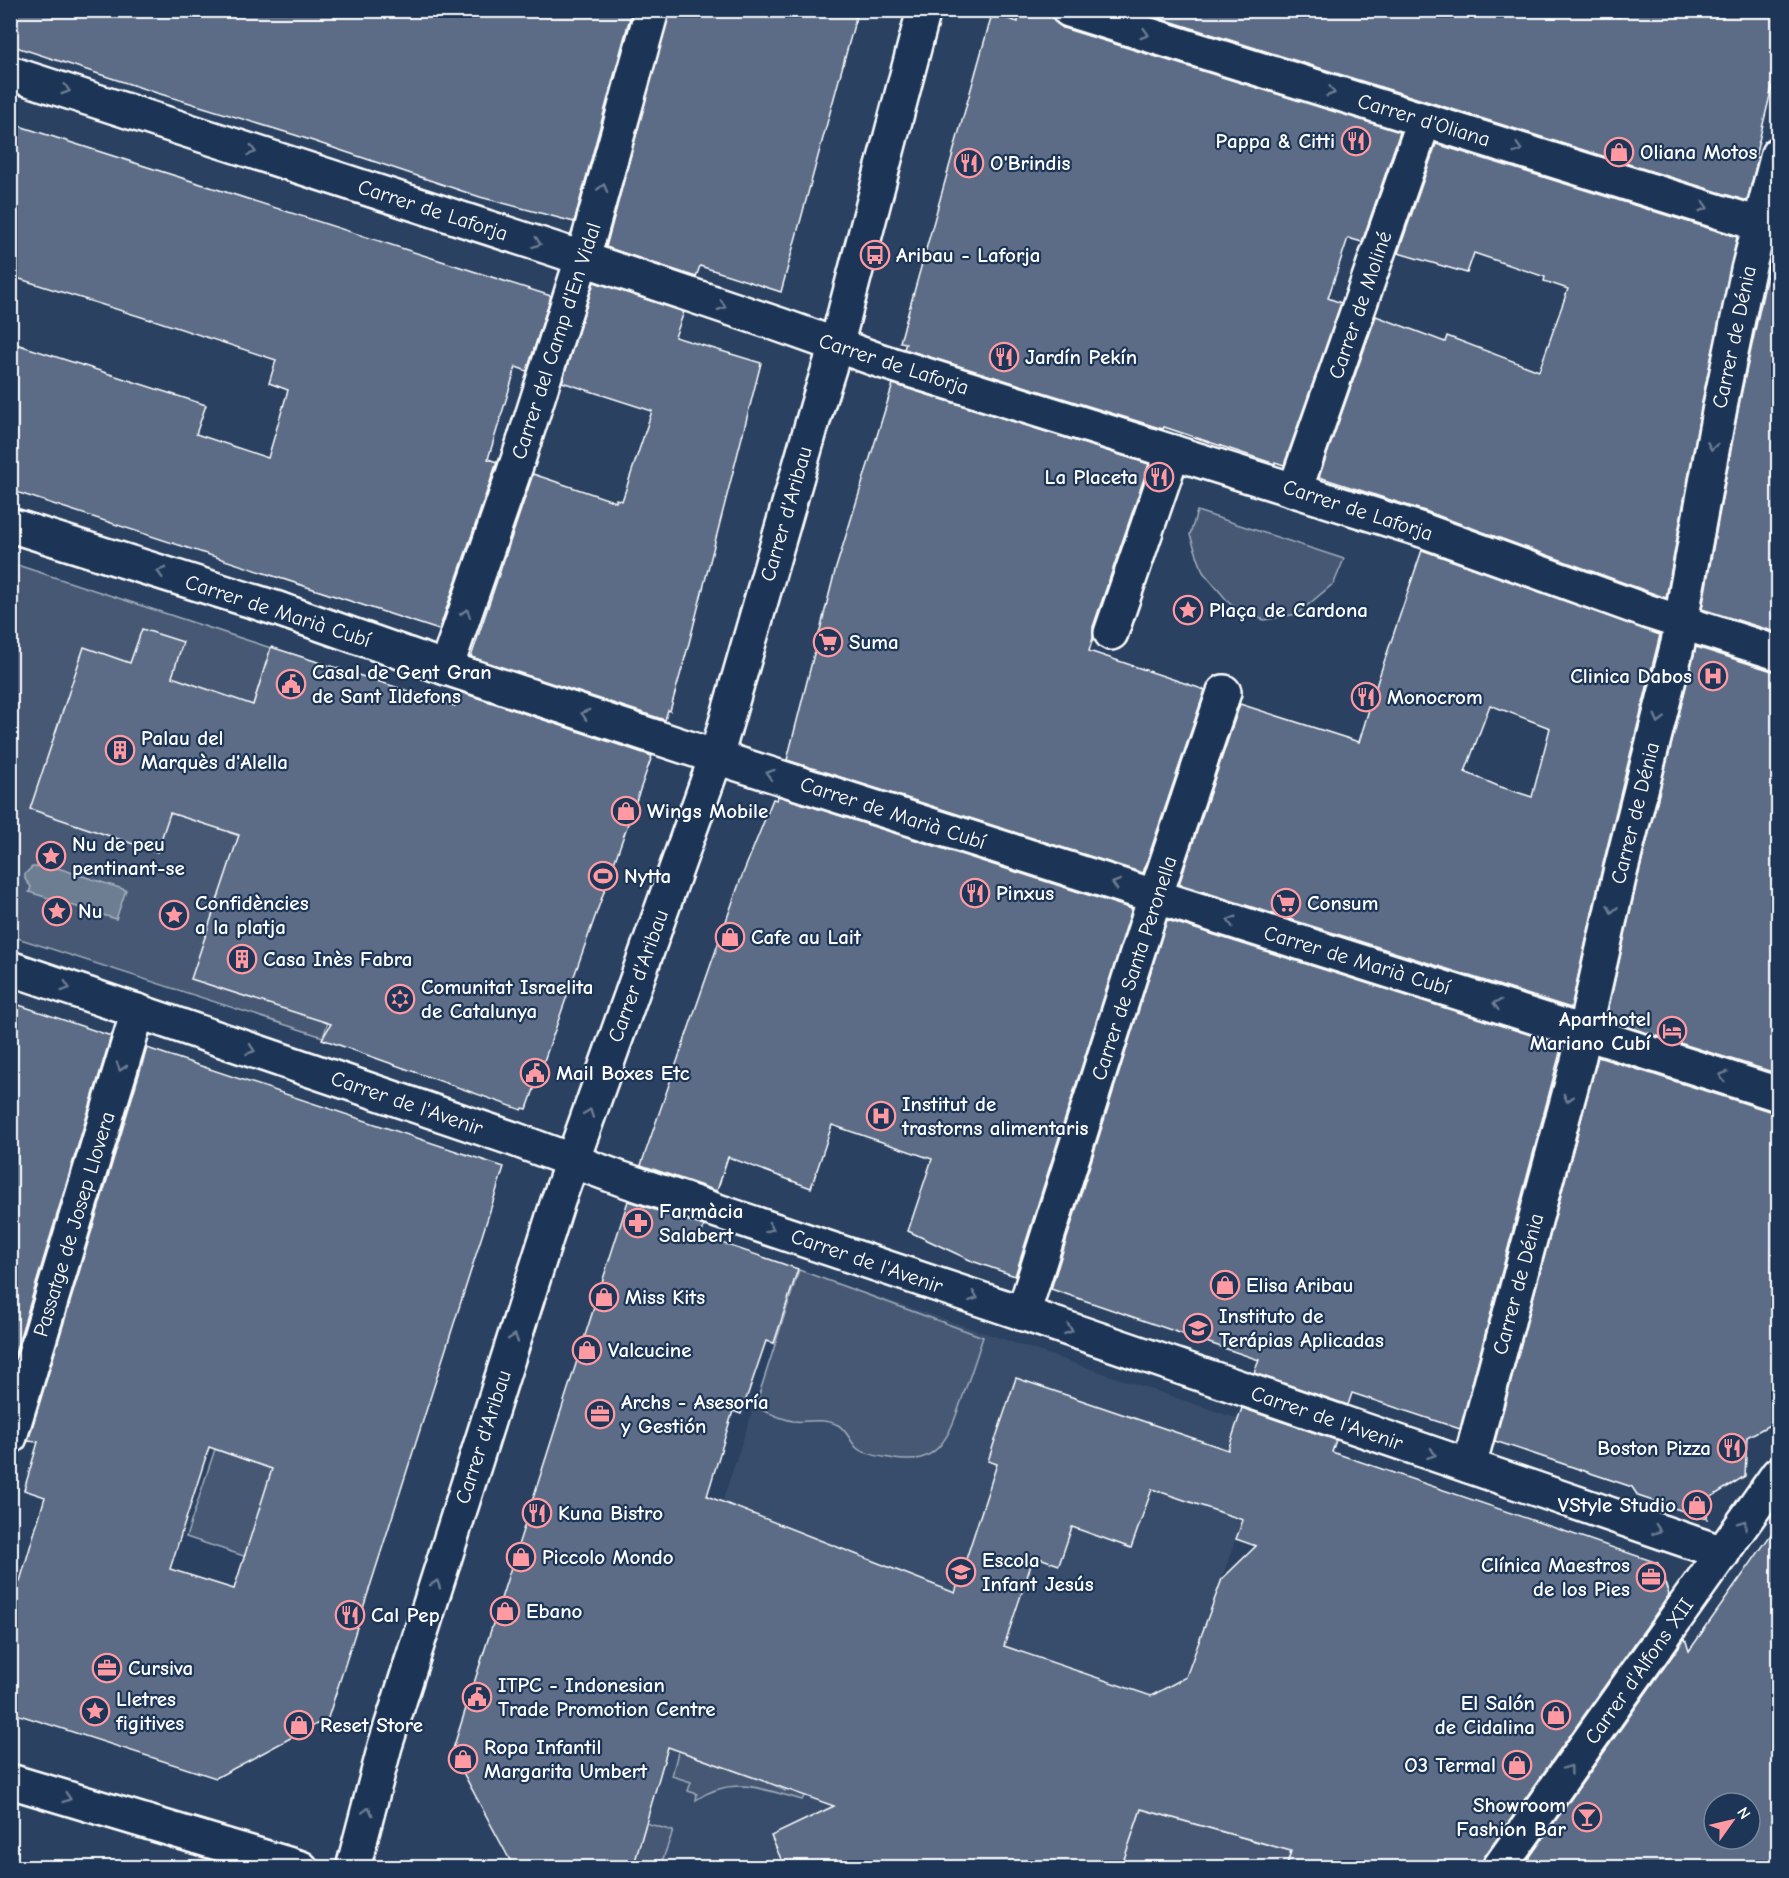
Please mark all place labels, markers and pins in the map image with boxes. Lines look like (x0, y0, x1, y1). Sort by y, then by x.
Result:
restaurant icon: Pappa & Citti (1340, 125, 1372, 157)
place label: Pappa & Citti (1215, 129, 1335, 153)
shop icon: Oliana Motos (1603, 136, 1635, 168)
place label: Oliana Motos (1640, 140, 1758, 164)
restaurant icon: O'Brindis (953, 147, 985, 179)
place label: O'Brindis (990, 151, 1071, 175)
bus stop icon: Aribau - Laforja (859, 239, 891, 271)
place label: Aribau - Laforja (896, 243, 1041, 267)
restaurant icon: Jardín Pekín (988, 341, 1020, 373)
place label: Jardín Pekín (1025, 345, 1137, 369)
restaurant icon: La Placeta (1143, 461, 1175, 493)
place label: La Placeta (1045, 465, 1138, 489)
place icon: Plaça de Cardona (1172, 594, 1204, 626)
place label: Plaça de Cardona (1209, 598, 1368, 622)
supermarket icon: Suma (812, 626, 844, 658)
place label: Suma (849, 630, 899, 654)
place label: Casal de Gent Gran de Sant Ildefons (312, 660, 492, 708)
hospital icon: Clinica Dabos (1697, 660, 1729, 692)
place label: Clinica Dabos (1570, 664, 1692, 688)
public building icon: Casal de Gent Gran de Sant Ildefons (275, 668, 307, 700)
restaurant icon: Monocrom (1350, 681, 1382, 713)
place label: Monocrom (1387, 685, 1483, 709)
place label: Palau del Marquès d'Alella (141, 726, 288, 774)
building icon: Palau del Marquès d'Alella (104, 734, 136, 766)
shop icon: Wings Mobile (610, 795, 642, 827)
place label: Wings Mobile (647, 799, 768, 823)
place label: Nu de peu pentinant-se (72, 832, 185, 880)
place icon: Nu de peu pentinant-se (35, 840, 67, 872)
sports icon: Nytta (587, 860, 619, 892)
place label: Nytta (624, 864, 671, 888)
restaurant icon: Pinxus (959, 877, 991, 909)
place label: Pinxus (996, 881, 1054, 905)
supermarket icon: Consum (1270, 887, 1302, 919)
place label: Confidències a la platja (195, 891, 309, 939)
place label: Consum (1307, 891, 1378, 915)
place icon: Nu (41, 895, 73, 927)
place label: Nu (78, 899, 103, 923)
place icon: Confidències a la platja (158, 899, 190, 931)
shop icon: Cafe au Lait (714, 921, 746, 953)
place label: Cafe au Lait (751, 925, 862, 949)
building icon: Casa Inès Fabra (226, 943, 258, 975)
place label: Casa Inès Fabra (263, 947, 412, 971)
place label: Comunitat Israelita de Catalunya (421, 975, 593, 1023)
synagogue icon: Comunitat Israelita de Catalunya (384, 983, 416, 1015)
place label: Aparthotel Mariano Cubí (1530, 1007, 1652, 1055)
hotel icon: Aparthotel Mariano Cubí (1656, 1015, 1688, 1047)
public building icon: Mail Boxes Etc (519, 1057, 551, 1089)
place label: Mail Boxes Etc (556, 1061, 690, 1085)
place label: Institut de trastorns alimentaris (901, 1092, 1089, 1140)
hospital icon: Institut de trastorns alimentaris (865, 1100, 897, 1132)
place label: Farmàcia Salabert (659, 1199, 743, 1247)
pharmacy icon: Farmàcia Salabert (622, 1207, 654, 1239)
shop icon: Elisa Aribau (1209, 1269, 1241, 1301)
place label: Elisa Aribau (1246, 1273, 1353, 1297)
shop icon: Miss Kits (588, 1281, 620, 1313)
place label: Miss Kits (625, 1285, 705, 1309)
place label: Instituto de Terápias Aplicadas (1219, 1304, 1384, 1352)
school or university icon: Instituto de Terápias Aplicadas (1182, 1312, 1214, 1344)
shop icon: Valcucine (571, 1334, 603, 1366)
place label: Valcucine (608, 1338, 692, 1362)
place label: Archs - Asesoría y Gestión (621, 1390, 769, 1438)
office icon: Archs - Asesoría y Gestión (584, 1398, 616, 1430)
restaurant icon: Boston Pizza (1716, 1432, 1748, 1464)
place label: Boston Pizza (1597, 1436, 1711, 1460)
shop icon: VStyle Studio (1681, 1489, 1713, 1521)
place label: VStyle Studio (1558, 1493, 1676, 1517)
restaurant icon: Kuna Bistro (521, 1497, 553, 1529)
place label: Kuna Bistro (558, 1501, 663, 1525)
shop icon: Piccolo Mondo (505, 1541, 537, 1573)
place label: Piccolo Mondo (542, 1545, 674, 1569)
place label: Escola Infant Jesús (982, 1548, 1094, 1596)
place label: Clínica Maestros de los Pies (1481, 1553, 1630, 1601)
school or university icon: Escola Infant Jesús (945, 1556, 977, 1588)
office icon: Clínica Maestros de los Pies (1635, 1561, 1667, 1593)
shop icon: Ebano (489, 1595, 521, 1627)
restaurant icon: Cal Pep (334, 1599, 366, 1631)
place label: Ebano (526, 1599, 583, 1623)
place label: Cal Pep (371, 1603, 440, 1627)
office icon: Cursiva (91, 1652, 123, 1684)
place label: Cursiva (128, 1656, 193, 1680)
place label: ITPC - Indonesian Trade Promotion Centre (498, 1673, 715, 1721)
public building icon: ITPC - Indonesian Trade Promotion Centre (461, 1681, 493, 1713)
place label: Lletres figitives (115, 1687, 184, 1735)
place label: El Salón de Cidalina (1435, 1691, 1535, 1739)
place icon: Lletres figitives (79, 1695, 111, 1727)
shop icon: El Salón de Cidalina (1540, 1699, 1572, 1731)
shop icon: Reset Store (283, 1709, 315, 1741)
place label: Reset Store (320, 1713, 423, 1737)
place label: Ropa Infantil Margarita Umbert (484, 1735, 648, 1783)
shop icon: Ropa Infantil Margarita Umbert (447, 1743, 479, 1775)
shop icon: O3 Termal (1501, 1749, 1533, 1781)
place label: O3 Termal (1404, 1753, 1496, 1777)
place label: Showroom Fashion Bar (1456, 1793, 1567, 1841)
bar icon: Showroom Fashion Bar (1571, 1801, 1603, 1833)

